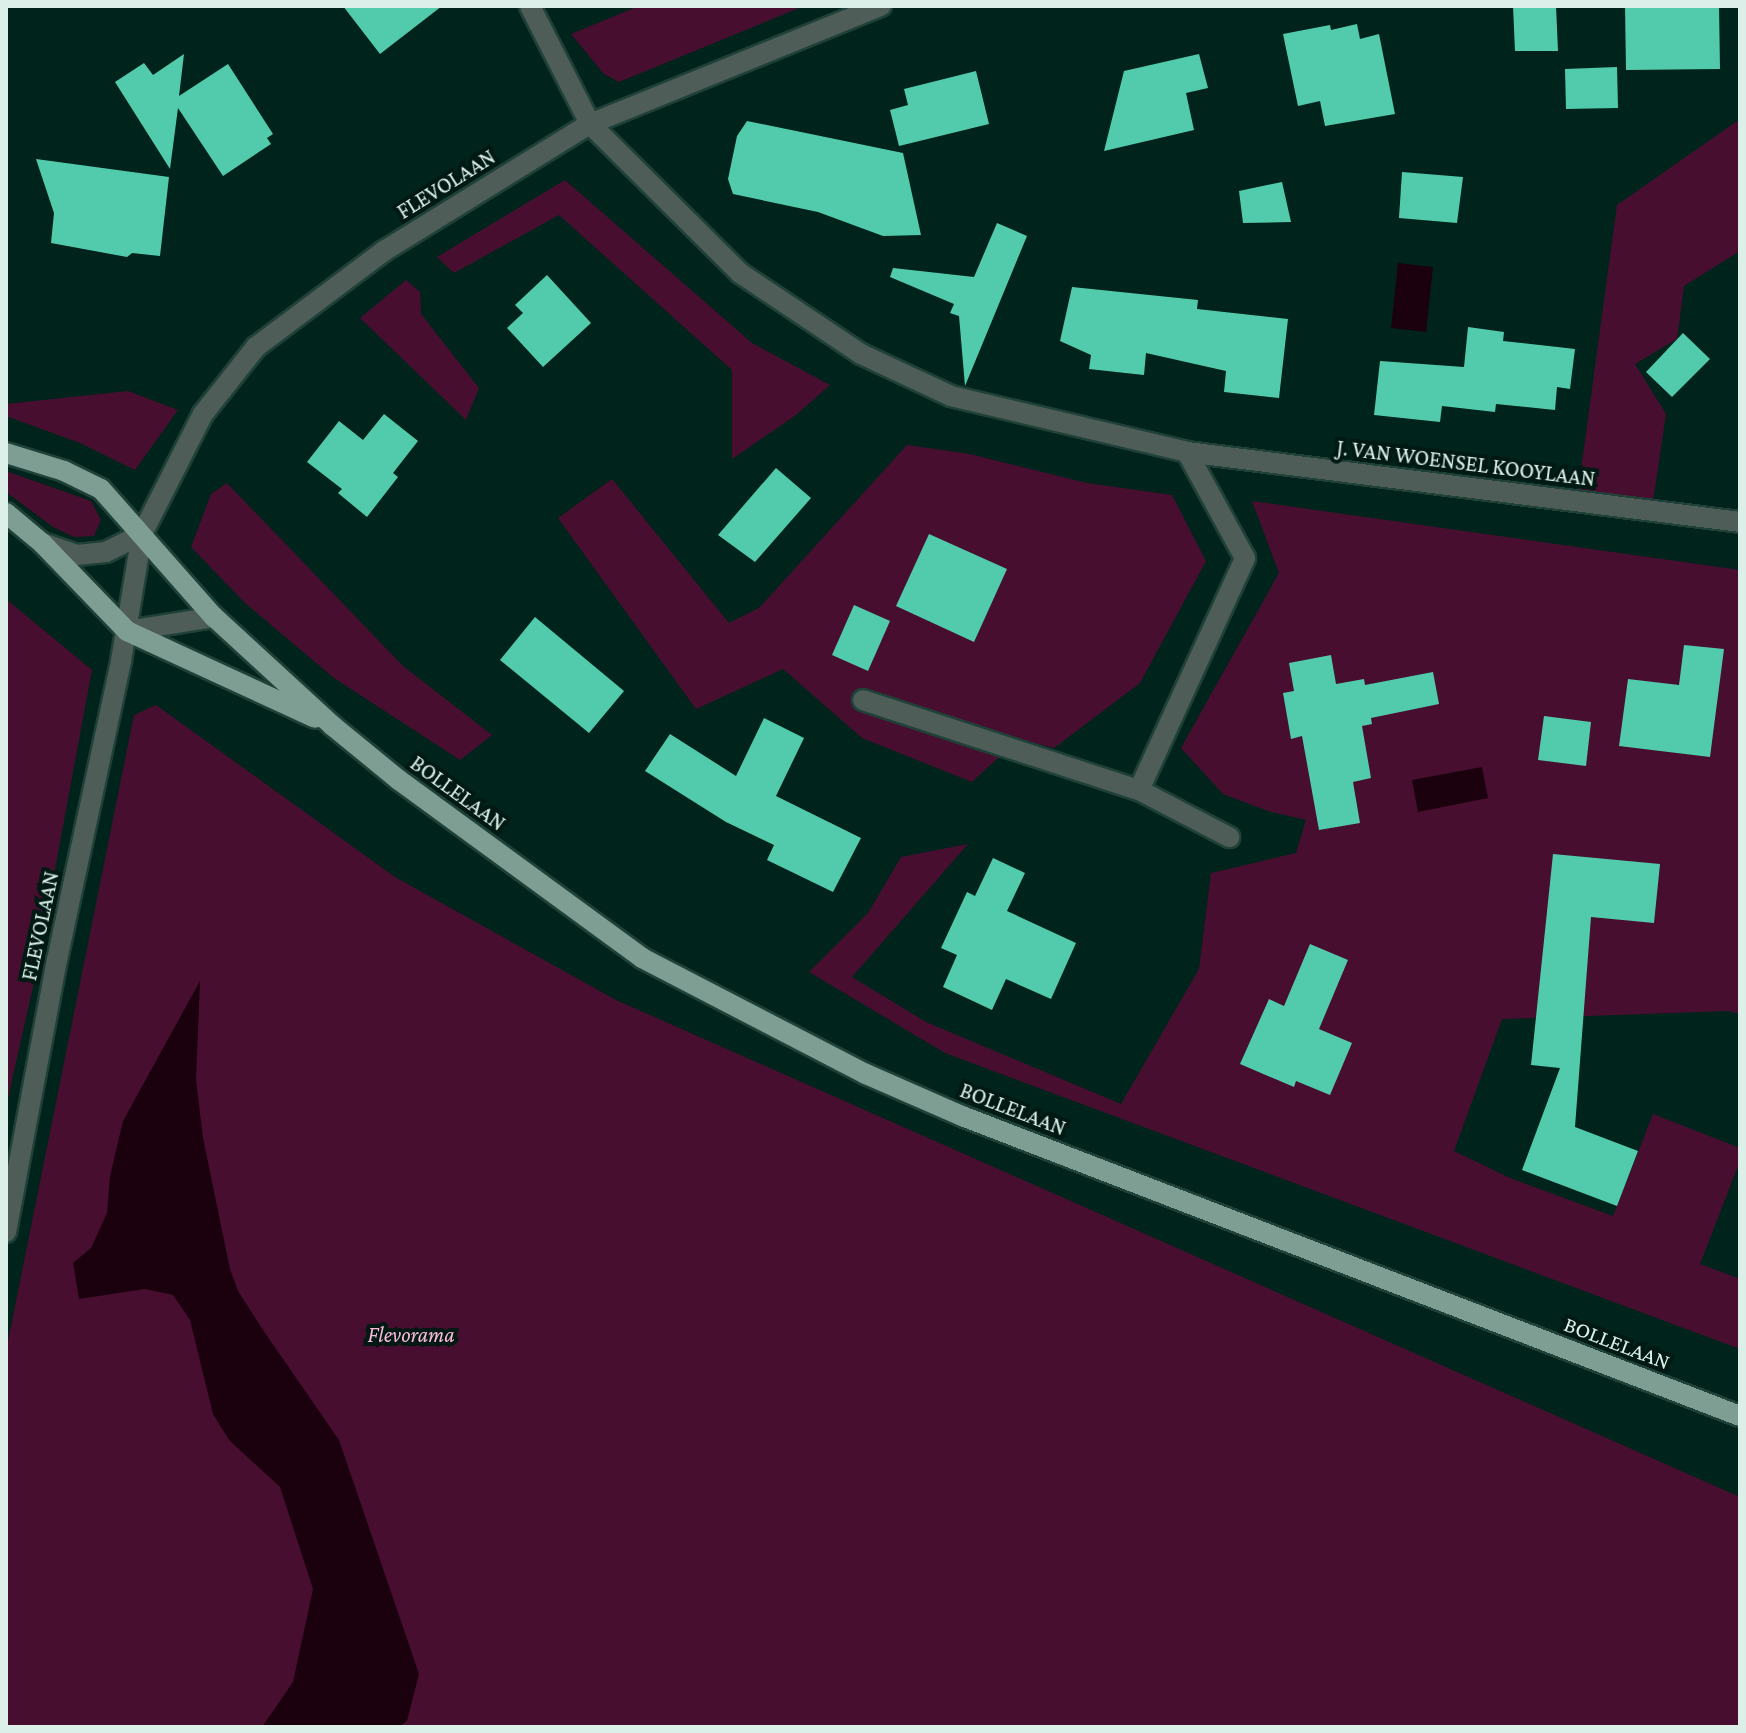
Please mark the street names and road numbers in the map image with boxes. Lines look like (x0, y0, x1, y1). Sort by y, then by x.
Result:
street label: FLEVOLAAN (392, 143, 500, 225)
street label: J. VAN WOENSEL KOOYLAAN (1335, 434, 1597, 492)
street label: BOLLELAAN (405, 750, 511, 836)
street label: FLEVOLAAN (16, 869, 64, 983)
street label: BOLLELAAN (956, 1077, 1070, 1141)
street label: BOLLELAAN (1560, 1311, 1674, 1375)

